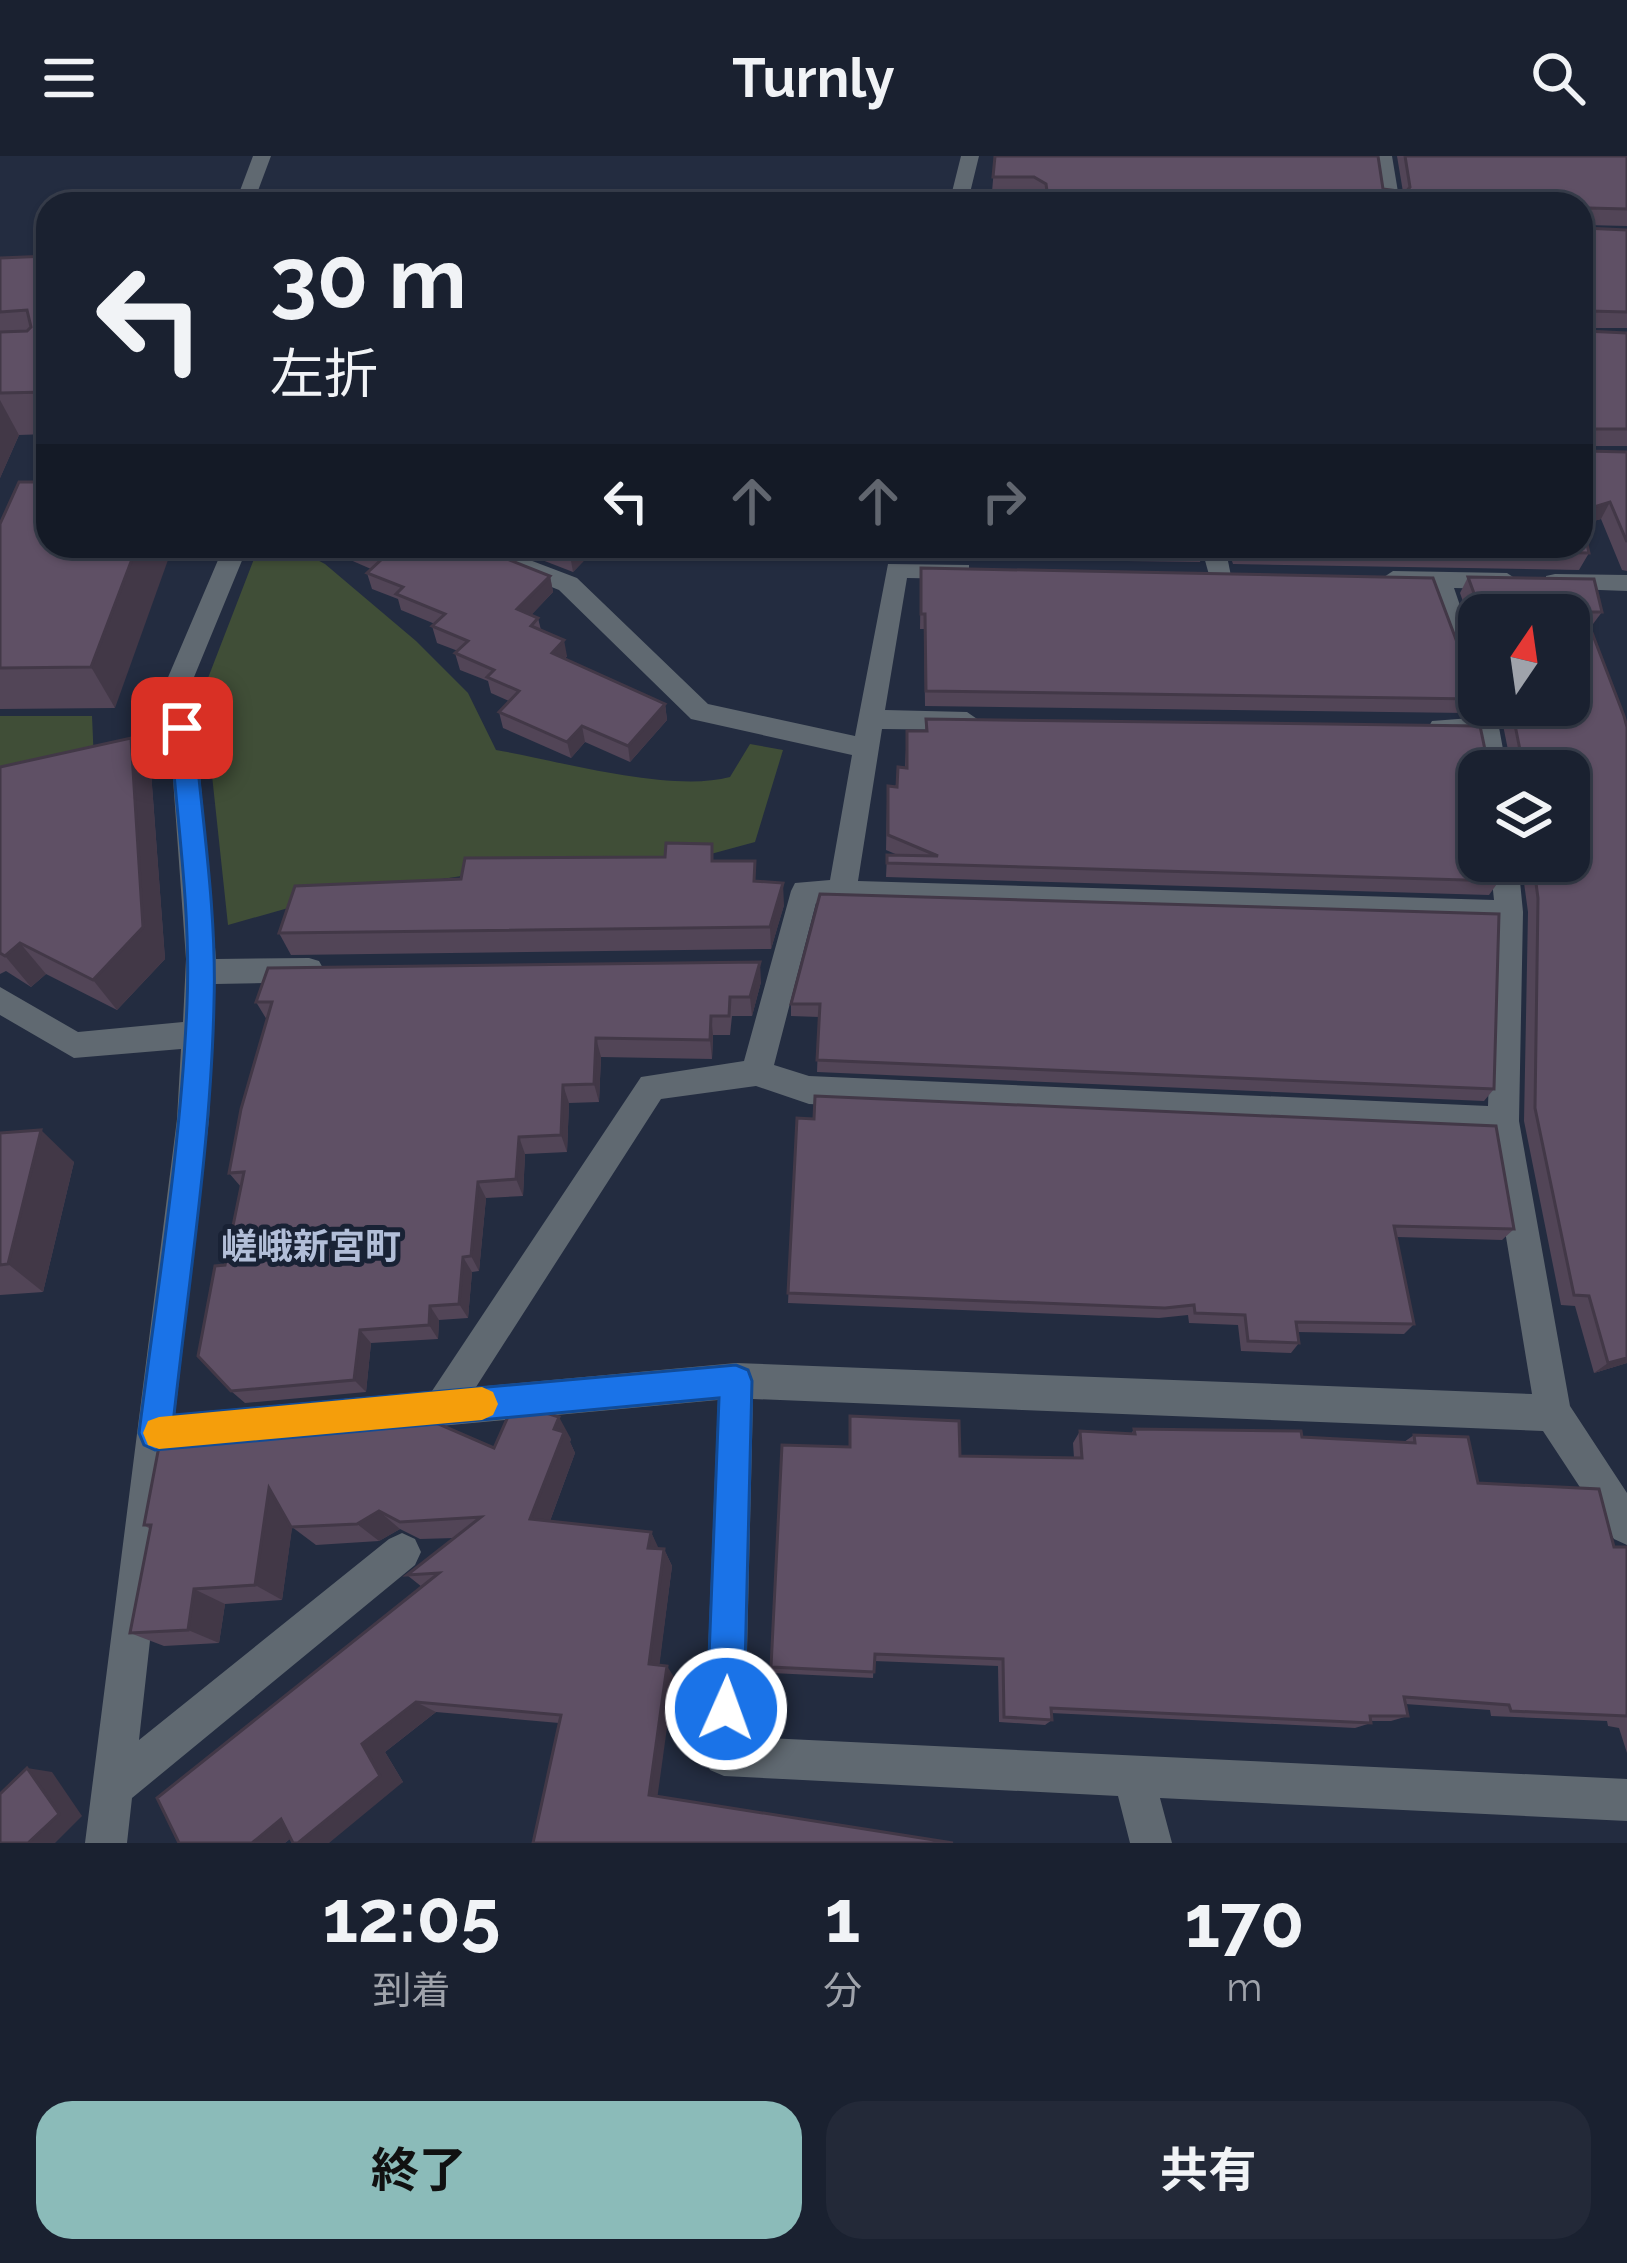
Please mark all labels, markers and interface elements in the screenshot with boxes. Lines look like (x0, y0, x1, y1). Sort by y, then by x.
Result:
icon: menu (36, 45, 102, 111)
icon: search (1525, 45, 1591, 111)
text: Turnly (732, 46, 895, 110)
text: 30 m (270, 229, 467, 328)
icon: left (72, 240, 228, 396)
text: 左折 (270, 342, 378, 406)
icon: left (593, 468, 659, 534)
icon: ahead (719, 468, 785, 534)
icon: ahead (845, 468, 911, 534)
icon: right (971, 468, 1037, 534)
north arrow (1458, 594, 1590, 726)
map controls (1458, 594, 1590, 882)
pin (131, 677, 233, 779)
icon: arrive (149, 695, 215, 761)
button: layers (1458, 750, 1590, 882)
district label: 嵯峨新宮町 (221, 1225, 401, 1267)
position arrow (663, 1646, 789, 1772)
text: 12:05 (322, 1874, 501, 1959)
text: 1 (825, 1874, 860, 1959)
text: 170 (1184, 1879, 1305, 1964)
text: m (1227, 1964, 1262, 2010)
text: 到着 (372, 1967, 450, 2013)
text: 分 (823, 1967, 862, 2013)
button: 終了 (36, 2101, 802, 2239)
button: 共有 (826, 2101, 1591, 2239)

